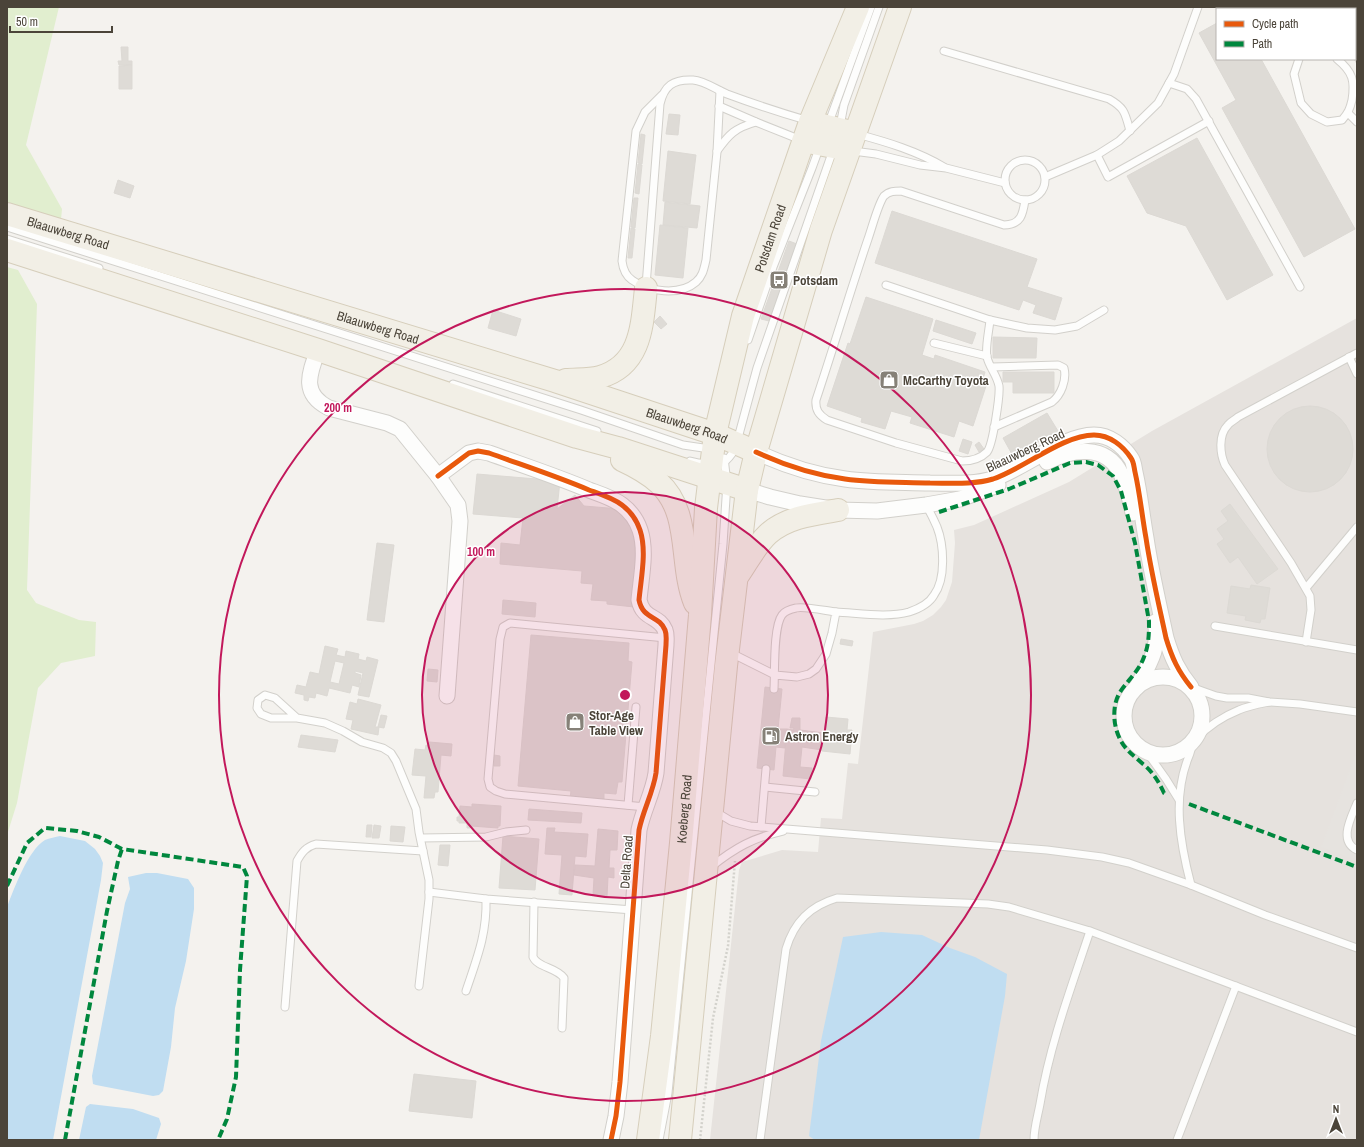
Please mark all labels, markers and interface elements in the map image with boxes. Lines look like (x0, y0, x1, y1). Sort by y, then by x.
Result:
scale bar (10, 8, 112, 34)
legend (1216, 8, 1356, 60)
text: 50 m (16, 14, 38, 30)
text: Cycle path (1252, 16, 1299, 32)
text: Path (1252, 36, 1272, 52)
street label: Potsdam Road (751, 202, 790, 274)
street label: Blaauwberg Road (25, 213, 111, 254)
bus stop icon: Potsdam (768, 269, 790, 291)
place label: Potsdam (793, 272, 838, 289)
street label: Blaauwberg Road (335, 307, 421, 348)
shop icon: McCarthy Toyota (878, 369, 900, 391)
place label: McCarthy Toyota (903, 372, 989, 389)
text: 200 m (324, 400, 352, 416)
street label: Blaauwberg Road (644, 404, 730, 447)
street label: Blaauwberg Road (983, 425, 1067, 476)
text: 100 m (467, 544, 495, 560)
centre of rings (618, 688, 632, 702)
place label: Stor-Age Table View (589, 707, 644, 739)
shop icon: Stor-Age Table View (564, 711, 586, 733)
fuel station icon: Astron Energy (760, 725, 782, 747)
place label: Astron Energy (785, 728, 859, 745)
street label: Koeberg Road (673, 774, 696, 844)
street label: Delta Road (616, 835, 637, 889)
north arrow (1316, 1099, 1356, 1139)
text: N (1333, 1102, 1339, 1116)

